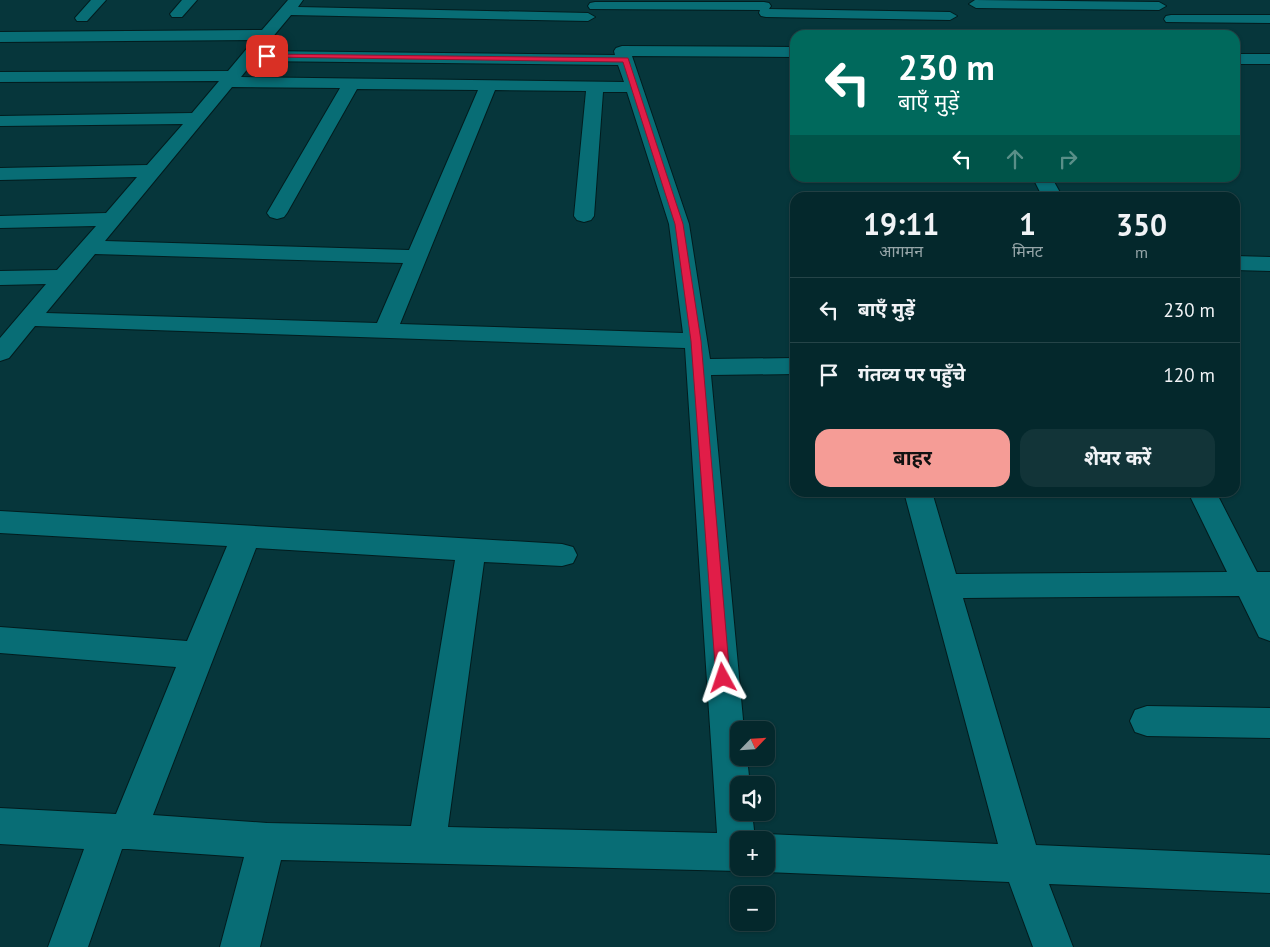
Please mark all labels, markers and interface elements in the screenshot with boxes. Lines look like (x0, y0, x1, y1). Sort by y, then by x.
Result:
pin (246, 35, 288, 77)
icon: arrive (253, 42, 281, 70)
text: 230 m (898, 44, 995, 90)
icon: left (815, 50, 880, 115)
text: बाएँ मुड़ें (898, 88, 959, 116)
icon: left (948, 145, 976, 173)
icon: ahead (1001, 145, 1029, 173)
icon: right (1054, 145, 1082, 173)
text: 19:11 (863, 204, 939, 243)
text: 1 (1019, 204, 1036, 243)
text: 350 (1116, 205, 1167, 244)
text: आगमन (879, 241, 923, 261)
text: मिनट (1012, 241, 1043, 261)
text: m (1135, 242, 1148, 262)
icon: left (815, 296, 843, 324)
text: बाएँ मुड़ें (858, 297, 915, 321)
text: 230 m (1163, 298, 1215, 322)
icon: arrive (815, 361, 843, 389)
text: गंतव्य पर पहुँचे (858, 362, 965, 386)
text: 120 m (1163, 363, 1215, 387)
button: बाहर (815, 429, 1010, 487)
button: शेयर करें (1020, 429, 1215, 487)
position arrow (696, 651, 748, 703)
north arrow (730, 721, 775, 766)
map controls (730, 721, 775, 931)
button: sound (730, 776, 775, 821)
button: + (730, 831, 775, 876)
button: − (730, 886, 775, 931)

